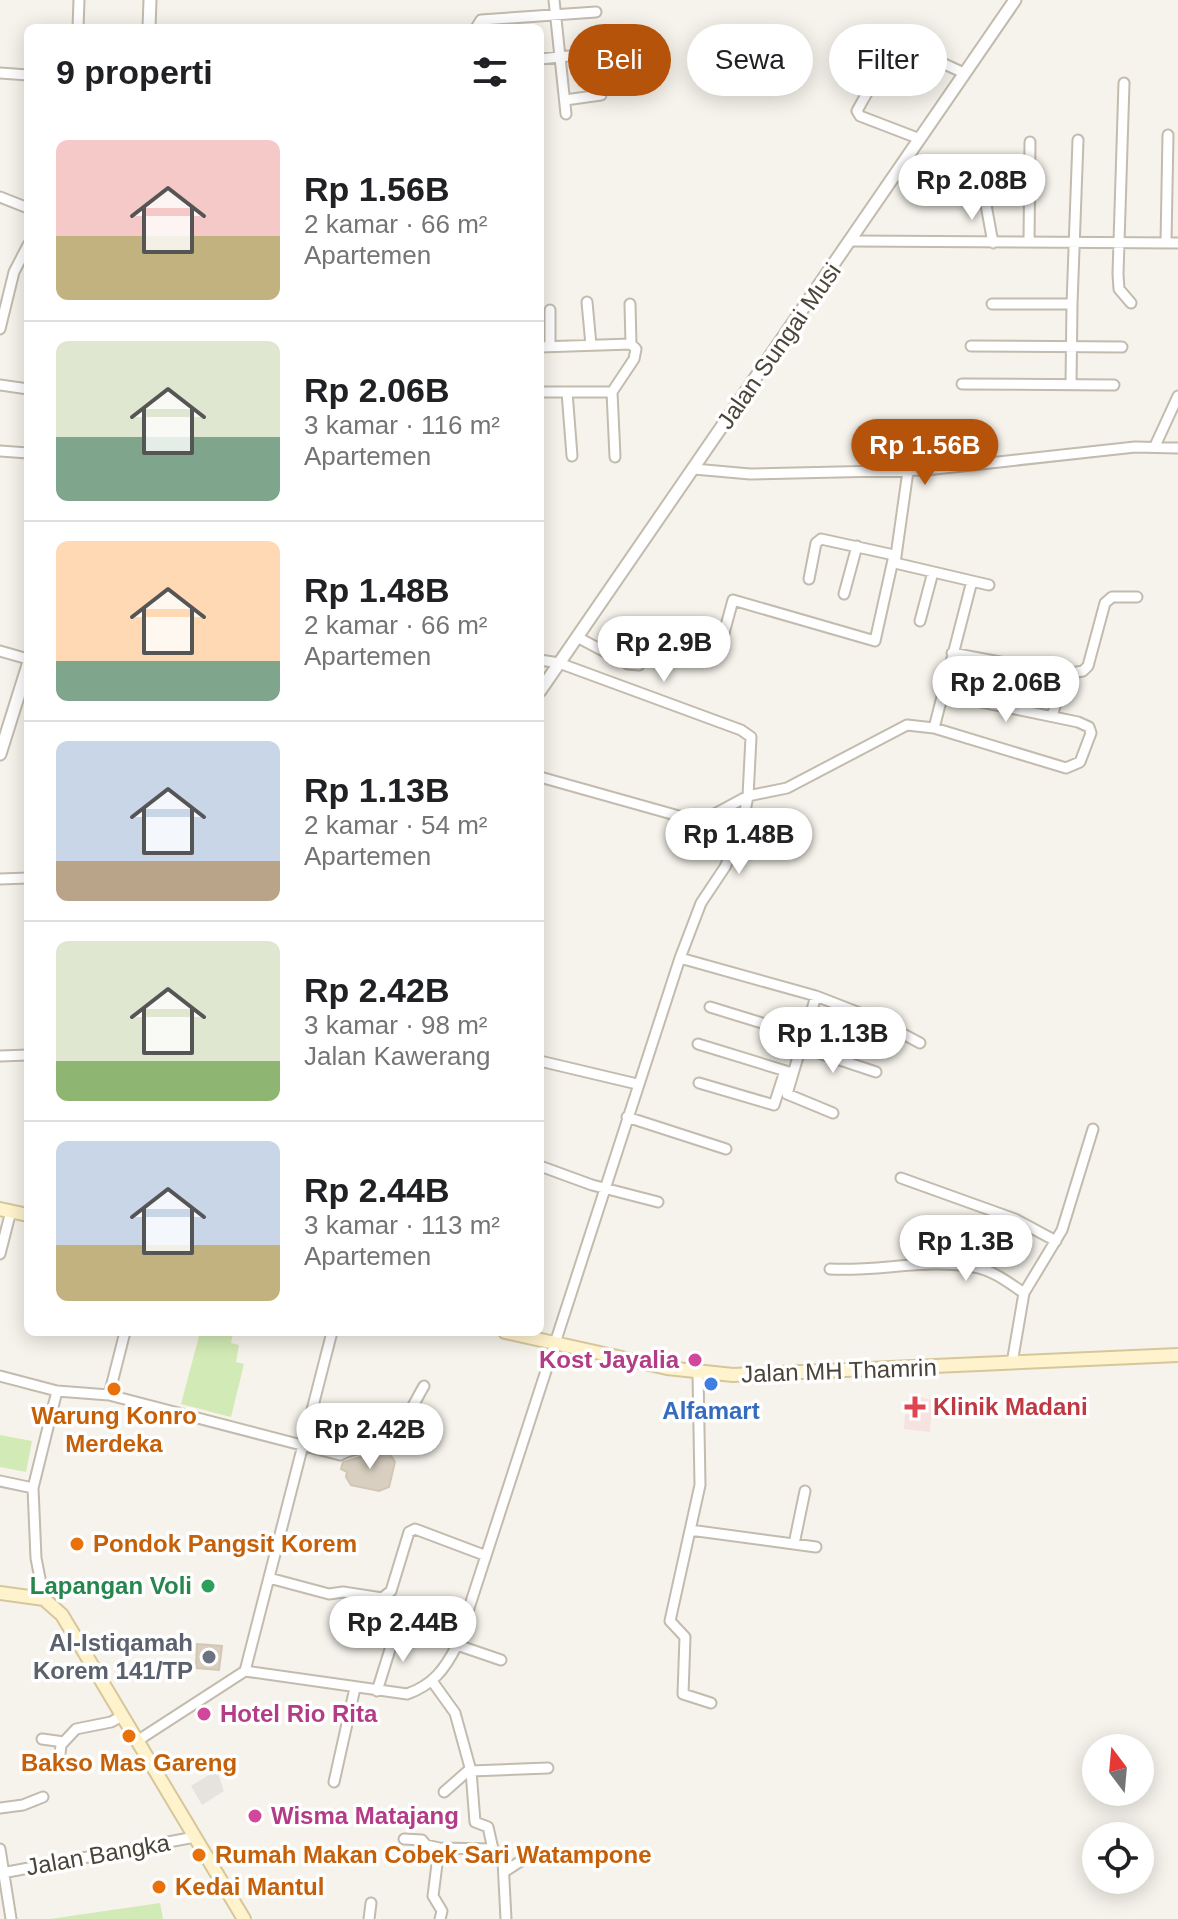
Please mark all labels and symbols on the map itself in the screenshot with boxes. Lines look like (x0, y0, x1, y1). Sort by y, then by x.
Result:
pin: Rp 2.08B (889, 154, 1055, 222)
street label: Jalan Sungai Musi (711, 258, 846, 434)
pin: Rp 1.56B (842, 419, 1008, 487)
pin: Rp 2.9B (590, 616, 738, 684)
pin: Rp 2.06B (923, 656, 1089, 724)
pin: Rp 1.48B (656, 808, 822, 876)
pin: Rp 1.13B (750, 1007, 916, 1075)
pin: Rp 1.3B (892, 1215, 1040, 1283)
place label: Kost Jayalia (539, 1346, 680, 1373)
marker: Kost Jayalia (686, 1351, 704, 1369)
street label: Jalan MH Thamrin (741, 1354, 937, 1387)
marker: Alfamart (702, 1375, 720, 1393)
marker: Warung Konro Merdeka (105, 1380, 123, 1398)
place label: Klinik Madani (933, 1393, 1088, 1420)
marker: Klinik Madani (904, 1396, 926, 1418)
place label: Alfamart (662, 1397, 760, 1424)
place label: Warung Konro Merdeka (31, 1402, 197, 1457)
pin: Rp 2.42B (287, 1403, 453, 1471)
place label: Pondok Pangsit Korem (93, 1530, 357, 1557)
marker: Pondok Pangsit Korem (68, 1535, 86, 1553)
place label: Lapangan Voli (30, 1572, 192, 1599)
marker: Lapangan Voli (199, 1577, 217, 1595)
pin: Rp 2.44B (320, 1596, 486, 1664)
place label: Al-Istiqamah Korem 141/TP (33, 1629, 193, 1684)
marker: Al-Istiqamah Korem 141/TP (200, 1648, 218, 1666)
place label: Hotel Rio Rita (220, 1700, 378, 1727)
marker: Hotel Rio Rita (195, 1705, 213, 1723)
marker: Bakso Mas Gareng (120, 1727, 138, 1745)
north arrow (1082, 1734, 1154, 1806)
place label: Bakso Mas Gareng (21, 1749, 237, 1776)
place label: Wisma Matajang (271, 1802, 459, 1829)
marker: Wisma Matajang (246, 1807, 264, 1825)
street label: Jalan Bangka (24, 1828, 173, 1880)
place label: Rumah Makan Cobek Sari Watampone (215, 1841, 652, 1868)
marker: Rumah Makan Cobek Sari Watampone (190, 1846, 208, 1864)
place label: Kedai Mantul (175, 1873, 324, 1900)
marker: Kedai Mantul (150, 1878, 168, 1896)

